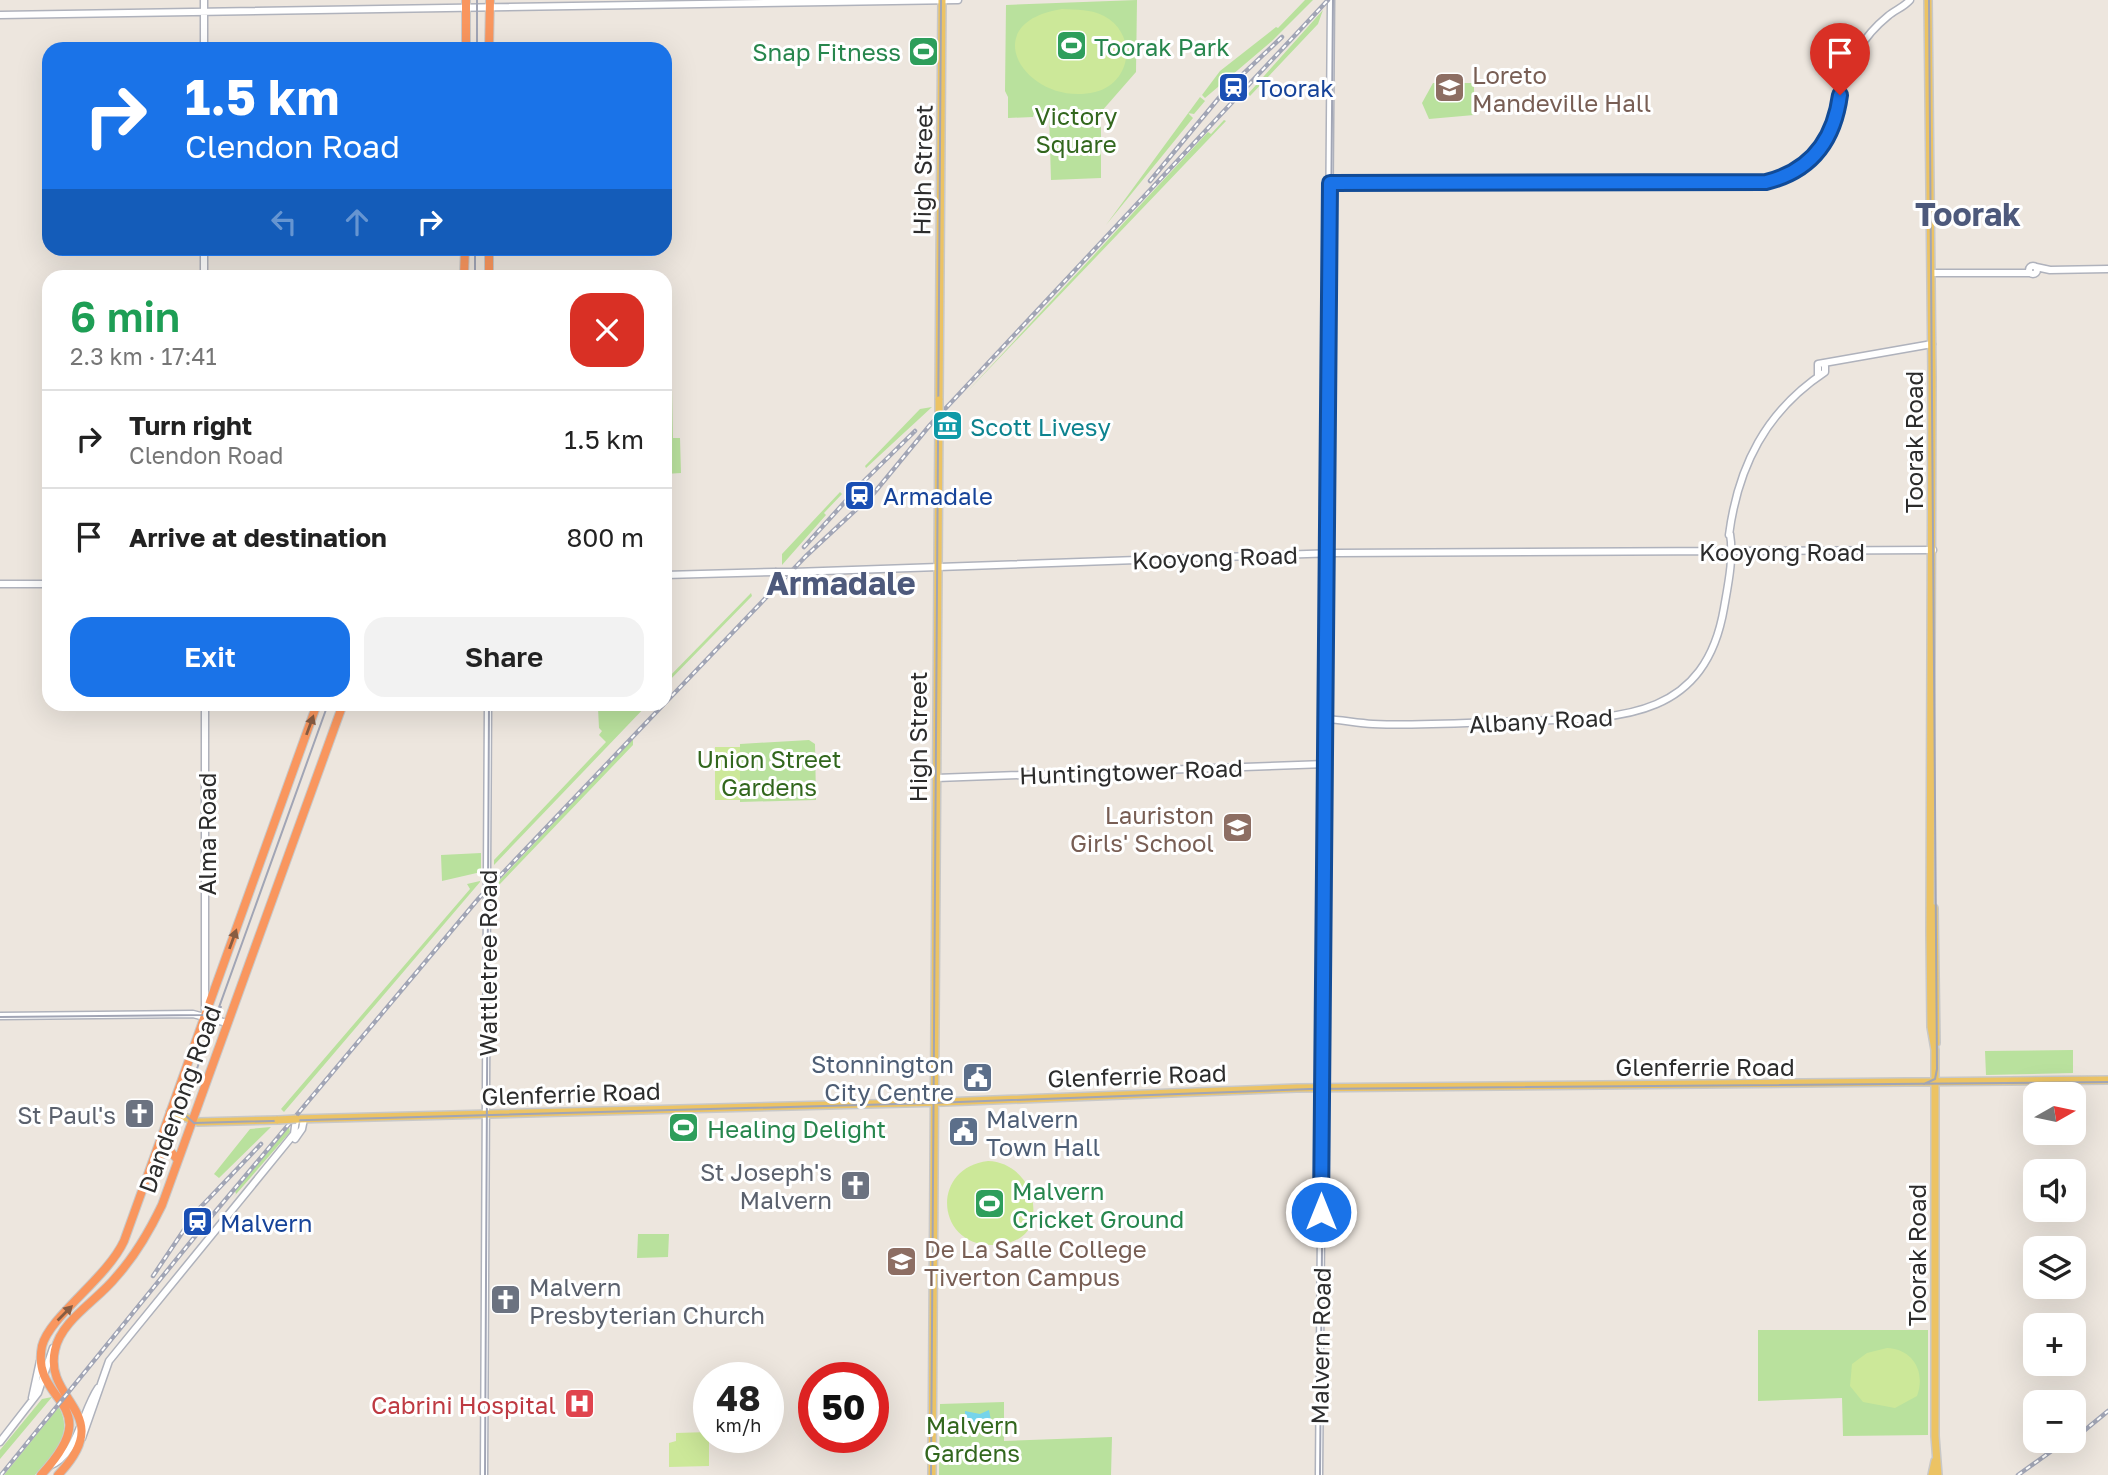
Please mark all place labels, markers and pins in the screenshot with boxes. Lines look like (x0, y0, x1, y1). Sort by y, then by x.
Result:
pin (1810, 23, 1870, 95)
sports icon: Toorak Park (1054, 29, 1088, 63)
place label: Toorak Park (1094, 32, 1230, 61)
sports icon: Snap Fitness (907, 34, 941, 68)
place label: Snap Fitness (752, 37, 901, 66)
place label: Loreto Mandeville Hall (1472, 60, 1651, 117)
station icon: Toorak (1216, 70, 1250, 104)
school or university icon: Loreto Mandeville Hall (1432, 71, 1466, 105)
place label: Toorak (1256, 73, 1334, 102)
museum icon: Scott Livesy (930, 409, 964, 443)
place label: Scott Livesy (970, 412, 1111, 441)
station icon: Armadale (843, 478, 877, 512)
place label: Armadale (883, 481, 993, 510)
place label: Lauriston Girls' School (1070, 800, 1214, 857)
school or university icon: Lauriston Girls' School (1220, 811, 1254, 845)
place label: Stonnington City Centre (811, 1049, 954, 1106)
public building icon: Stonnington City Centre (960, 1060, 994, 1094)
church icon: St Paul's (122, 1097, 156, 1131)
place label: St Paul's (17, 1100, 116, 1129)
place label: Malvern Town Hall (986, 1104, 1100, 1161)
sports icon: Healing Delight (667, 1111, 701, 1145)
place label: Healing Delight (707, 1114, 886, 1143)
public building icon: Malvern Town Hall (946, 1115, 980, 1149)
place label: St Joseph's Malvern (700, 1157, 832, 1214)
church icon: St Joseph's Malvern (838, 1168, 872, 1202)
place label: Malvern Cricket Ground (1012, 1176, 1184, 1233)
sports icon: Malvern Cricket Ground (972, 1187, 1006, 1221)
station icon: Malvern (180, 1205, 214, 1239)
place label: Malvern (220, 1208, 312, 1237)
place label: De La Salle College Tiverton Campus (924, 1234, 1147, 1291)
school or university icon: De La Salle College Tiverton Campus (884, 1245, 918, 1279)
place label: Malvern Presbyterian Church (529, 1272, 765, 1329)
church icon: Malvern Presbyterian Church (489, 1283, 523, 1317)
hospital icon: Cabrini Hospital (562, 1387, 596, 1421)
place label: Cabrini Hospital (371, 1390, 556, 1419)

